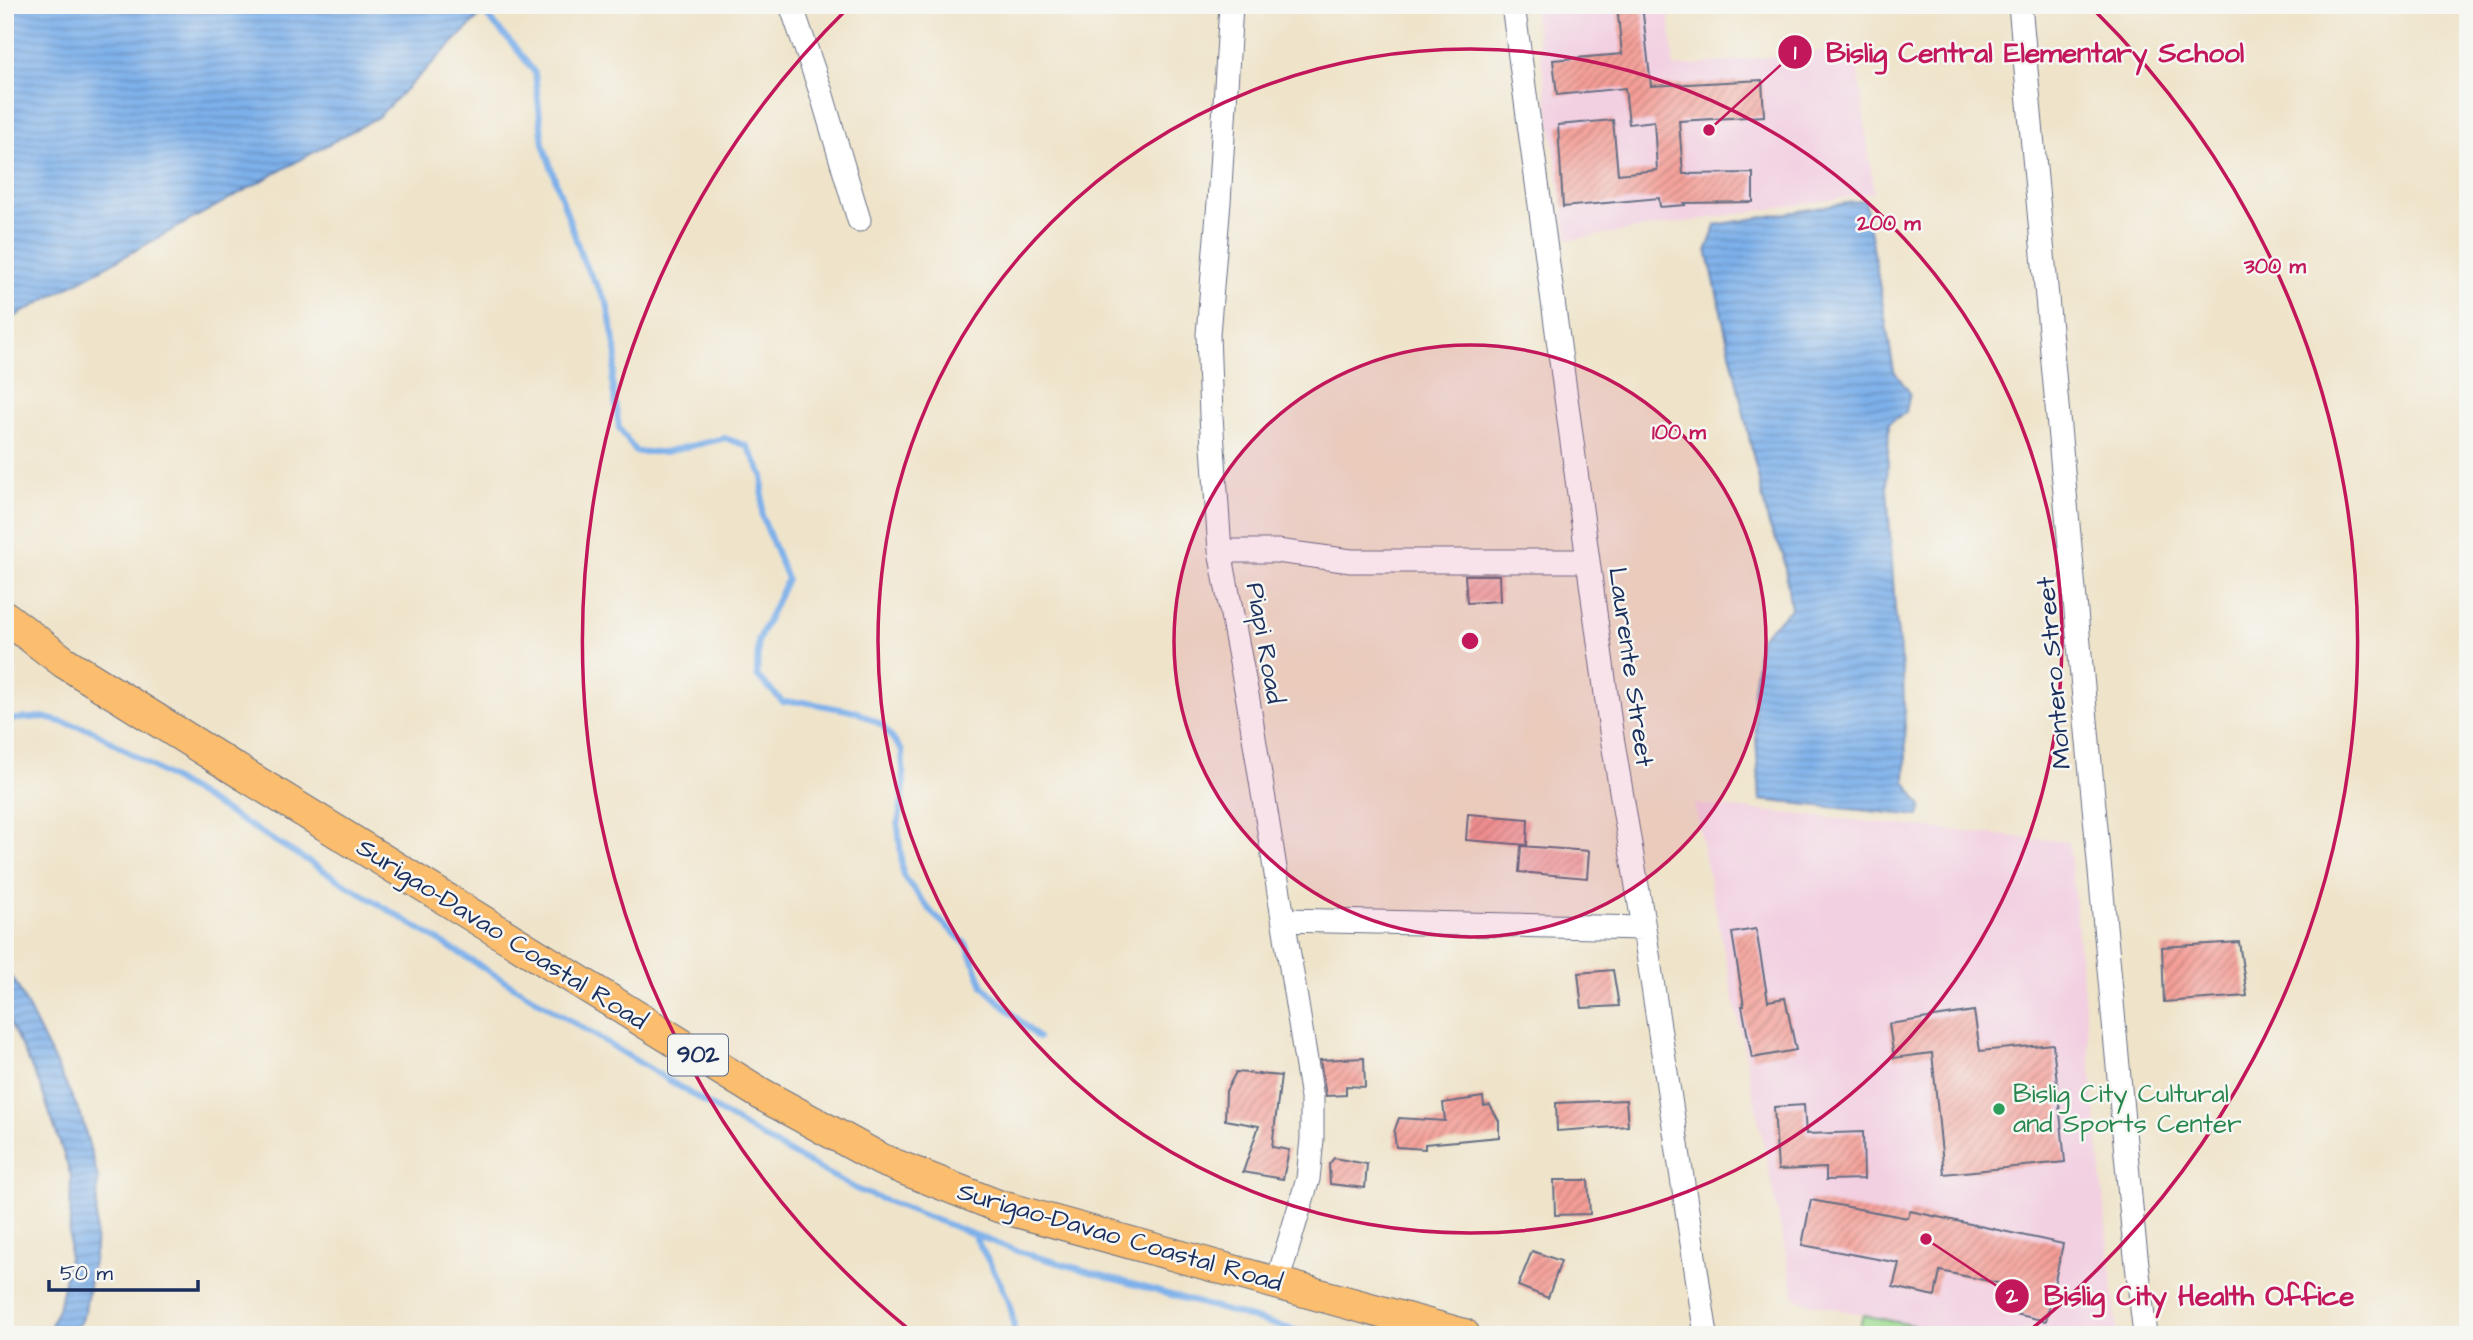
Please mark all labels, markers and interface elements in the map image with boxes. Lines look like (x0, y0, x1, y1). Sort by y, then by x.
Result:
callout: Bislig Central Elementary School (1777, 28, 2258, 77)
text: Bislig Central Elementary School (1826, 34, 2244, 76)
text: 1 (1794, 38, 1797, 67)
text: 200 m (1856, 209, 1921, 238)
text: 300 m (2243, 252, 2307, 281)
text: 100 m (1652, 418, 1707, 447)
street label: Laurente Street (1599, 565, 1663, 770)
street label: Montero Street (2028, 575, 2080, 771)
street label: Piapi Road (1237, 580, 1293, 706)
centre of rings (1458, 629, 1482, 653)
street label: Surigao-Davao Coastal Road (349, 830, 654, 1040)
road number: 902 (668, 1035, 728, 1076)
place label: Bislig City Cultural and Sports Center (2013, 1076, 2242, 1142)
marker: Bislig City Cultural and Sports Center (1991, 1101, 2007, 1117)
street label: Surigao-Davao Coastal Road (953, 1173, 1287, 1303)
scale bar (49, 1249, 198, 1293)
text: 50 m (60, 1259, 114, 1288)
callout: Bislig City Health Office (1994, 1271, 2368, 1320)
text: Bislig City Health Office (2044, 1277, 2354, 1319)
text: 2 (2005, 1282, 2019, 1311)

